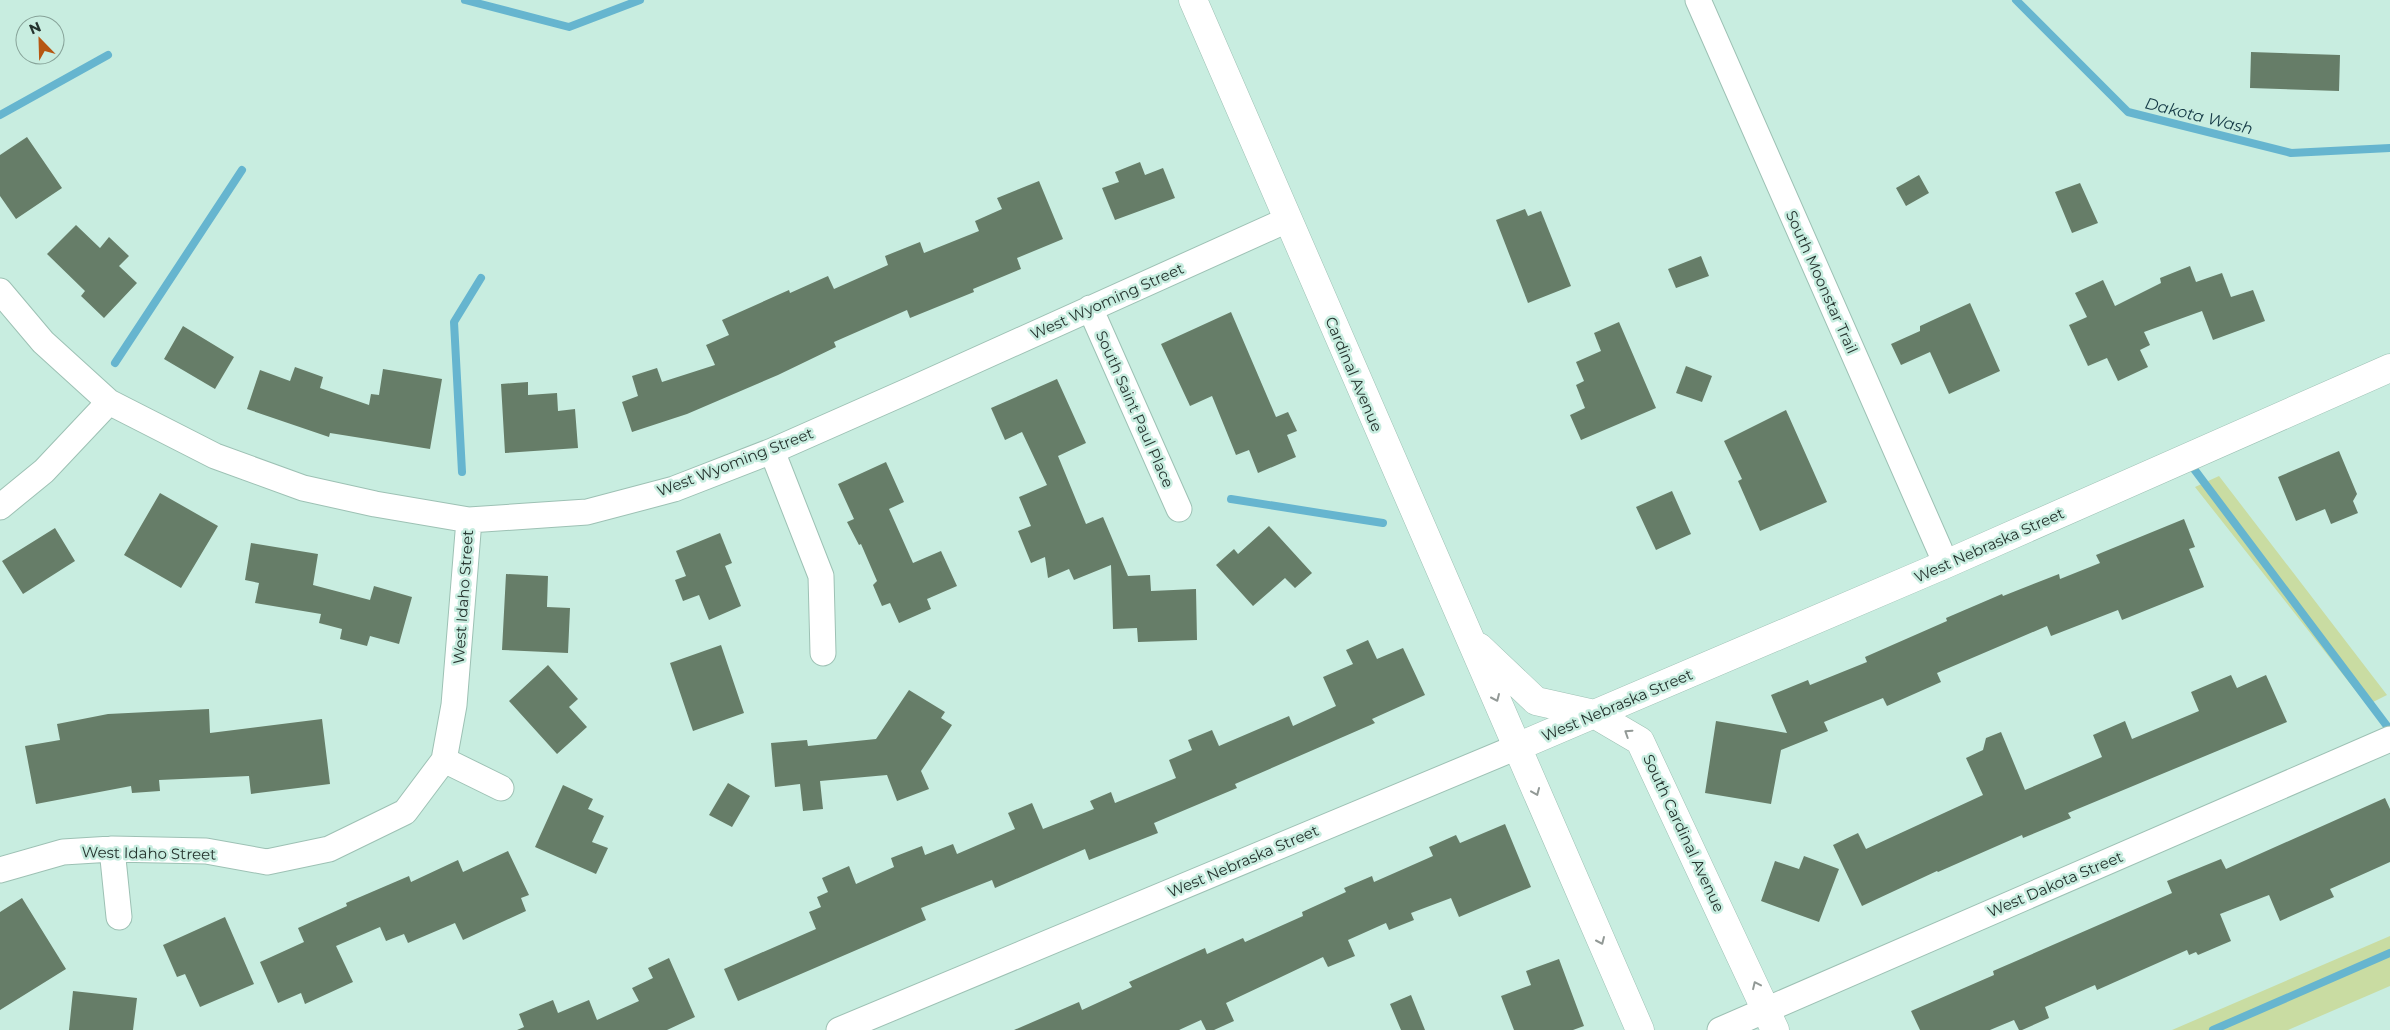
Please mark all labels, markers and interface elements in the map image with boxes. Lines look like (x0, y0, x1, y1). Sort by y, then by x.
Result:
north arrow (15, 15, 65, 65)
text: N (26, 18, 44, 39)
water label: Dakota Wash (2143, 93, 2255, 139)
street label: South Moonstar Trail (1782, 207, 1862, 357)
street label: West Wyoming Street (1027, 259, 1187, 343)
street label: Cardinal Avenue (1321, 314, 1387, 434)
street label: South Saint Paul Place (1092, 328, 1178, 490)
street label: West Wyoming Street (654, 423, 816, 501)
street label: West Nebraska Street (1911, 503, 2067, 587)
street label: West Idaho Street (449, 529, 477, 665)
street label: West Nebraska Street (1539, 665, 1695, 745)
one-way arrow (1490, 693, 1501, 702)
one-way arrow (1624, 729, 1633, 739)
street label: South Cardinal Avenue (1639, 751, 1729, 915)
one-way arrow (1530, 787, 1541, 796)
street label: West Nebraska Street (1165, 821, 1321, 901)
street label: West Idaho Street (82, 842, 216, 864)
street label: West Dakota Street (1984, 847, 2126, 921)
one-way arrow (1594, 936, 1605, 945)
one-way arrow (1751, 981, 1762, 990)

